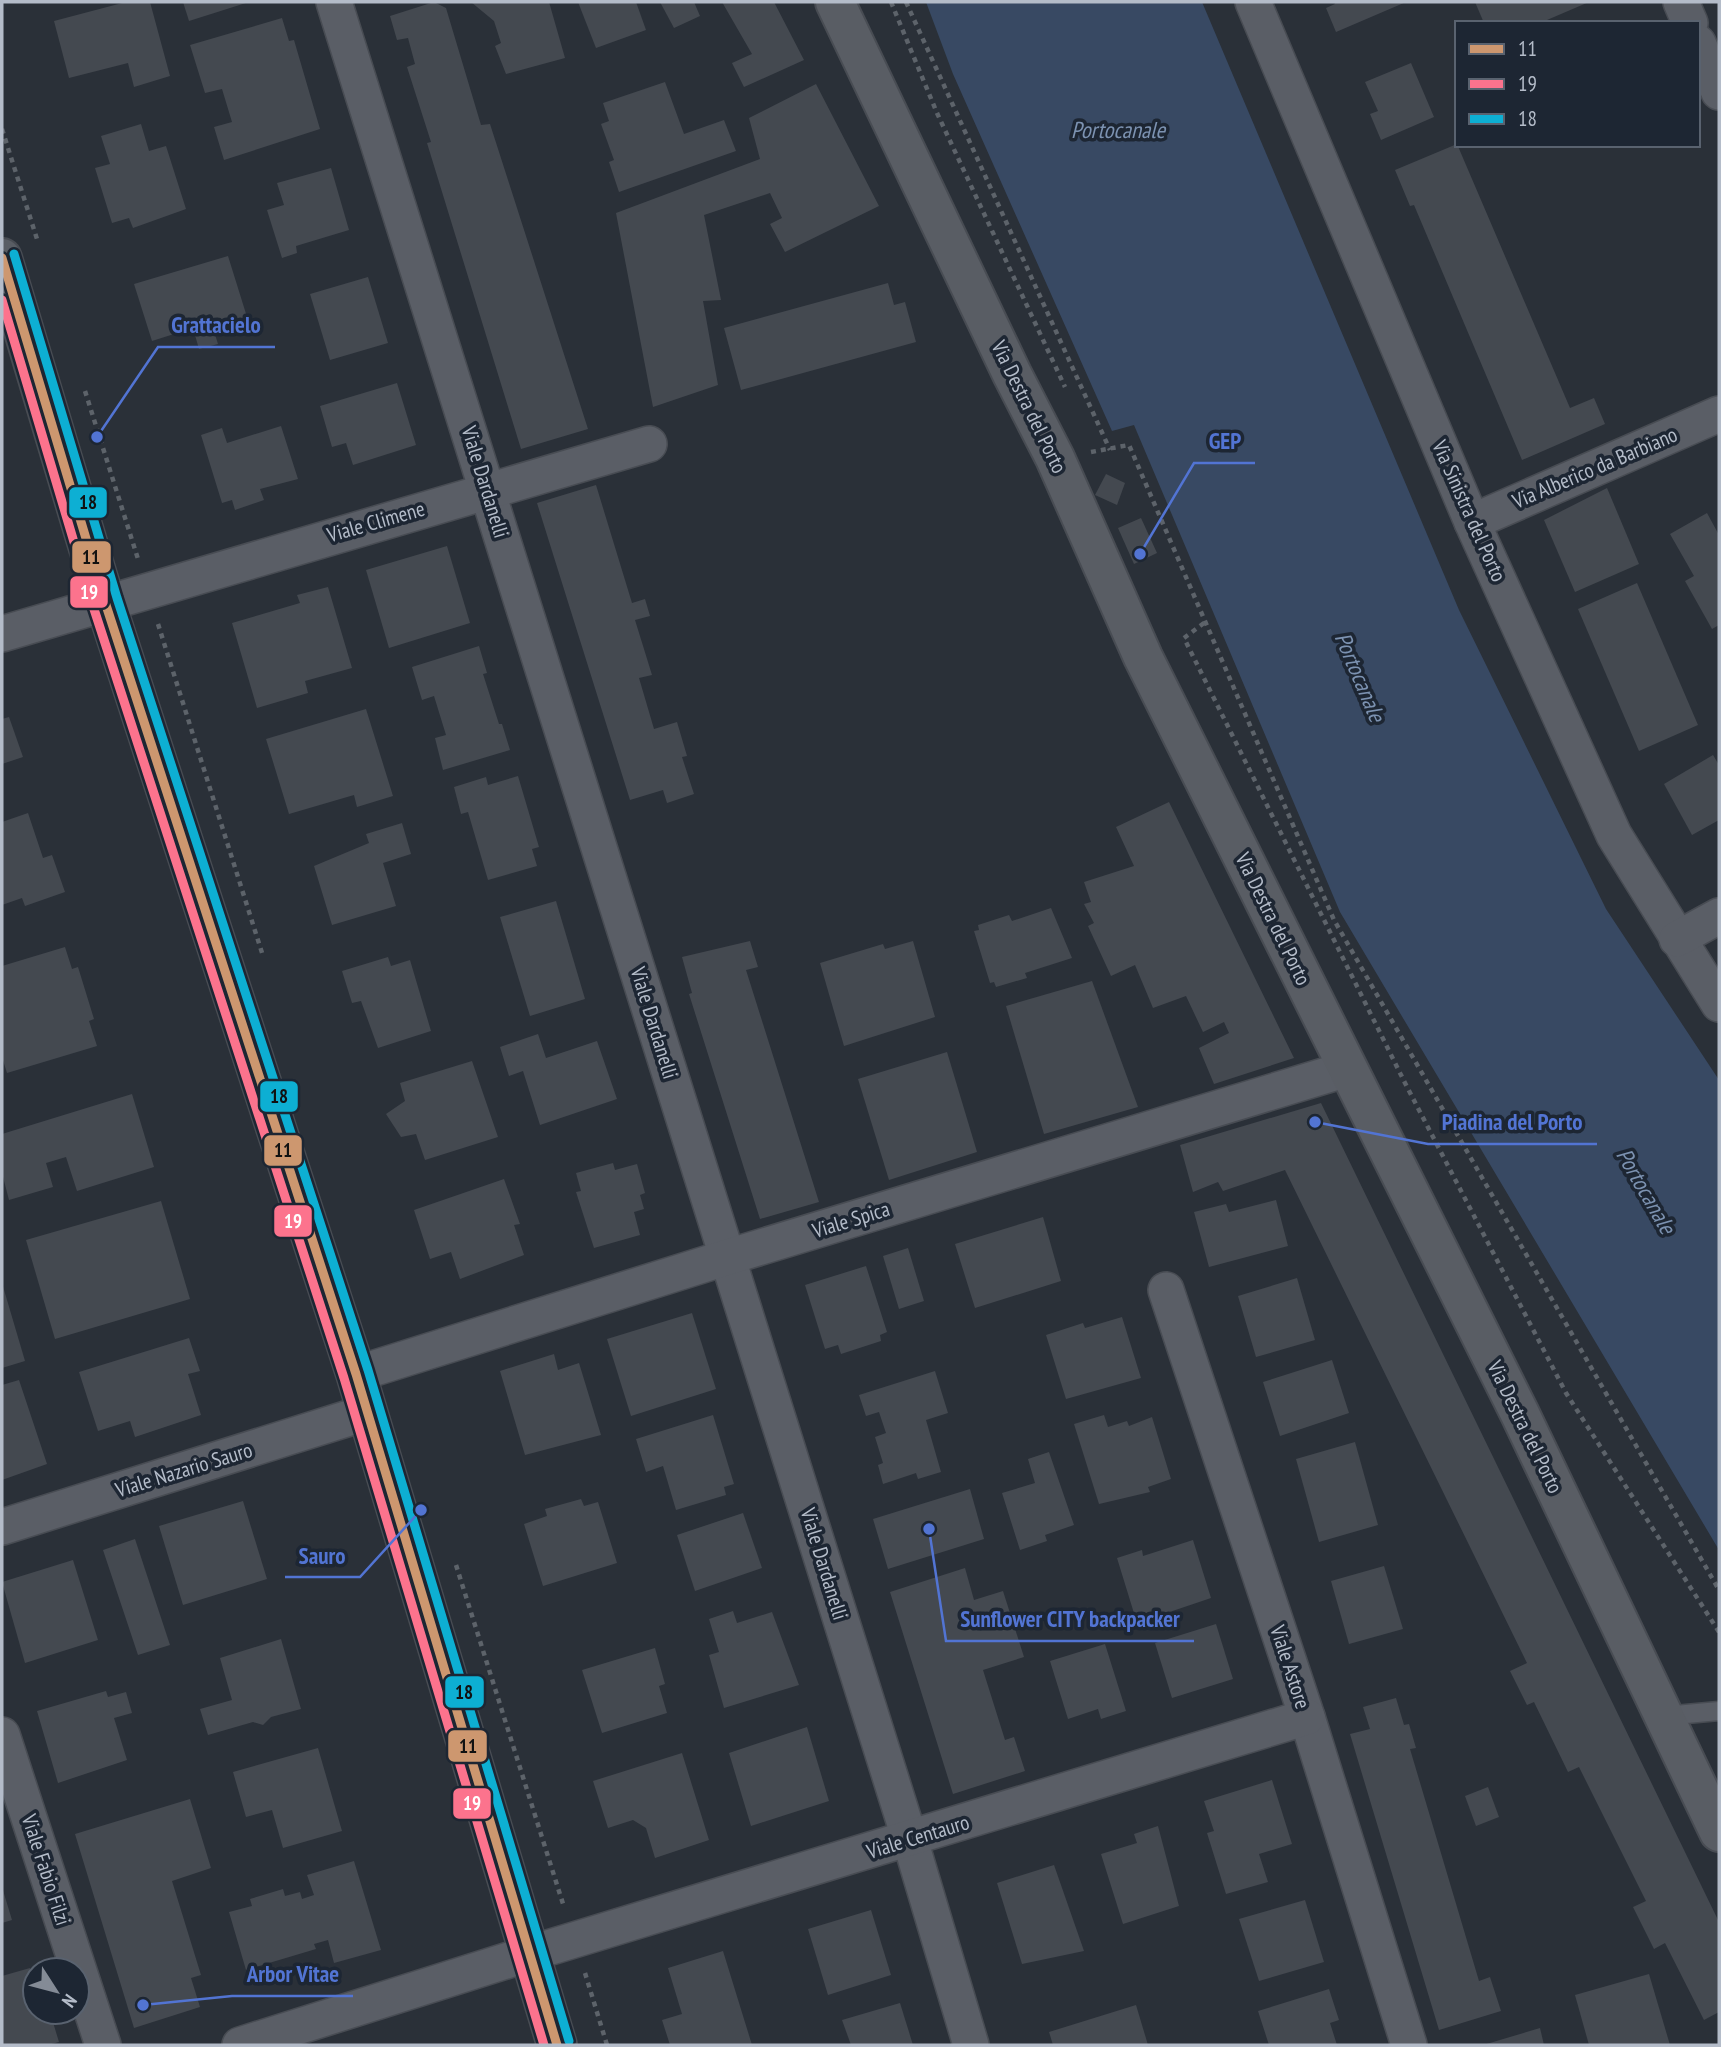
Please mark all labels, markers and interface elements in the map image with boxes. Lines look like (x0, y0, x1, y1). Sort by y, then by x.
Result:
legend (1455, 21, 1700, 147)
text: 11 (1518, 35, 1537, 62)
text: 19 (1518, 70, 1537, 97)
text: 18 (1518, 105, 1537, 132)
water label: Portocanale (1071, 115, 1167, 144)
callout: Grattacielo (158, 303, 275, 347)
text: Grattacielo (171, 310, 261, 339)
street label: Via Destra del Porto (985, 335, 1073, 478)
callout: GEP (1194, 419, 1255, 463)
street label: Via Alberico da Barbiano (1507, 421, 1681, 515)
street label: Viale Dardanelli (455, 422, 515, 541)
text: GEP (1209, 426, 1241, 455)
street label: Via Sinistra del Porto (1426, 435, 1513, 586)
line badge: 18 (68, 486, 108, 519)
text: 18 (79, 490, 97, 514)
street label: Viale Climene (323, 495, 428, 549)
line badge: 11 (71, 540, 112, 574)
text: 11 (82, 545, 100, 569)
line badge: 19 (69, 575, 109, 609)
text: 19 (80, 580, 98, 604)
water label: Portocanale (1329, 628, 1393, 727)
street label: Via Destra del Porto (1229, 847, 1317, 990)
street label: Viale Dardanelli (624, 963, 684, 1082)
line badge: 18 (259, 1080, 299, 1113)
text: 18 (270, 1084, 288, 1108)
callout: Piadina del Porto (1428, 1100, 1597, 1144)
text: Piadina del Porto (1442, 1107, 1582, 1136)
line badge: 11 (263, 1134, 303, 1167)
text: 11 (274, 1138, 292, 1162)
water label: Portocanale (1610, 1143, 1683, 1240)
street label: Viale Spica (808, 1195, 893, 1244)
line badge: 19 (273, 1204, 313, 1238)
text: 19 (284, 1209, 302, 1233)
street label: Via Destra del Porto (1481, 1355, 1569, 1498)
street label: Viale Nazario Sauro (111, 1436, 255, 1503)
street label: Viale Dardanelli (794, 1504, 854, 1623)
callout: Sauro (285, 1533, 360, 1577)
text: Sauro (299, 1541, 345, 1570)
callout: Sunflower CITY backpacker (946, 1597, 1194, 1641)
text: Sunflower CITY backpacker (960, 1604, 1180, 1633)
street label: Viale Astore (1264, 1621, 1317, 1712)
line badge: 18 (444, 1675, 485, 1709)
text: 18 (455, 1680, 473, 1704)
line badge: 11 (447, 1729, 488, 1763)
text: 11 (459, 1734, 477, 1758)
line badge: 19 (452, 1787, 492, 1820)
text: 19 (463, 1791, 481, 1815)
street label: Viale Centauro (862, 1808, 972, 1865)
street label: Viale Fabio Filzi (16, 1810, 77, 1929)
callout: Arbor Vitae (232, 1952, 353, 1996)
north arrow (21, 1956, 91, 2026)
text: Arbor Vitae (246, 1959, 339, 1988)
text: N (57, 1990, 82, 2012)

